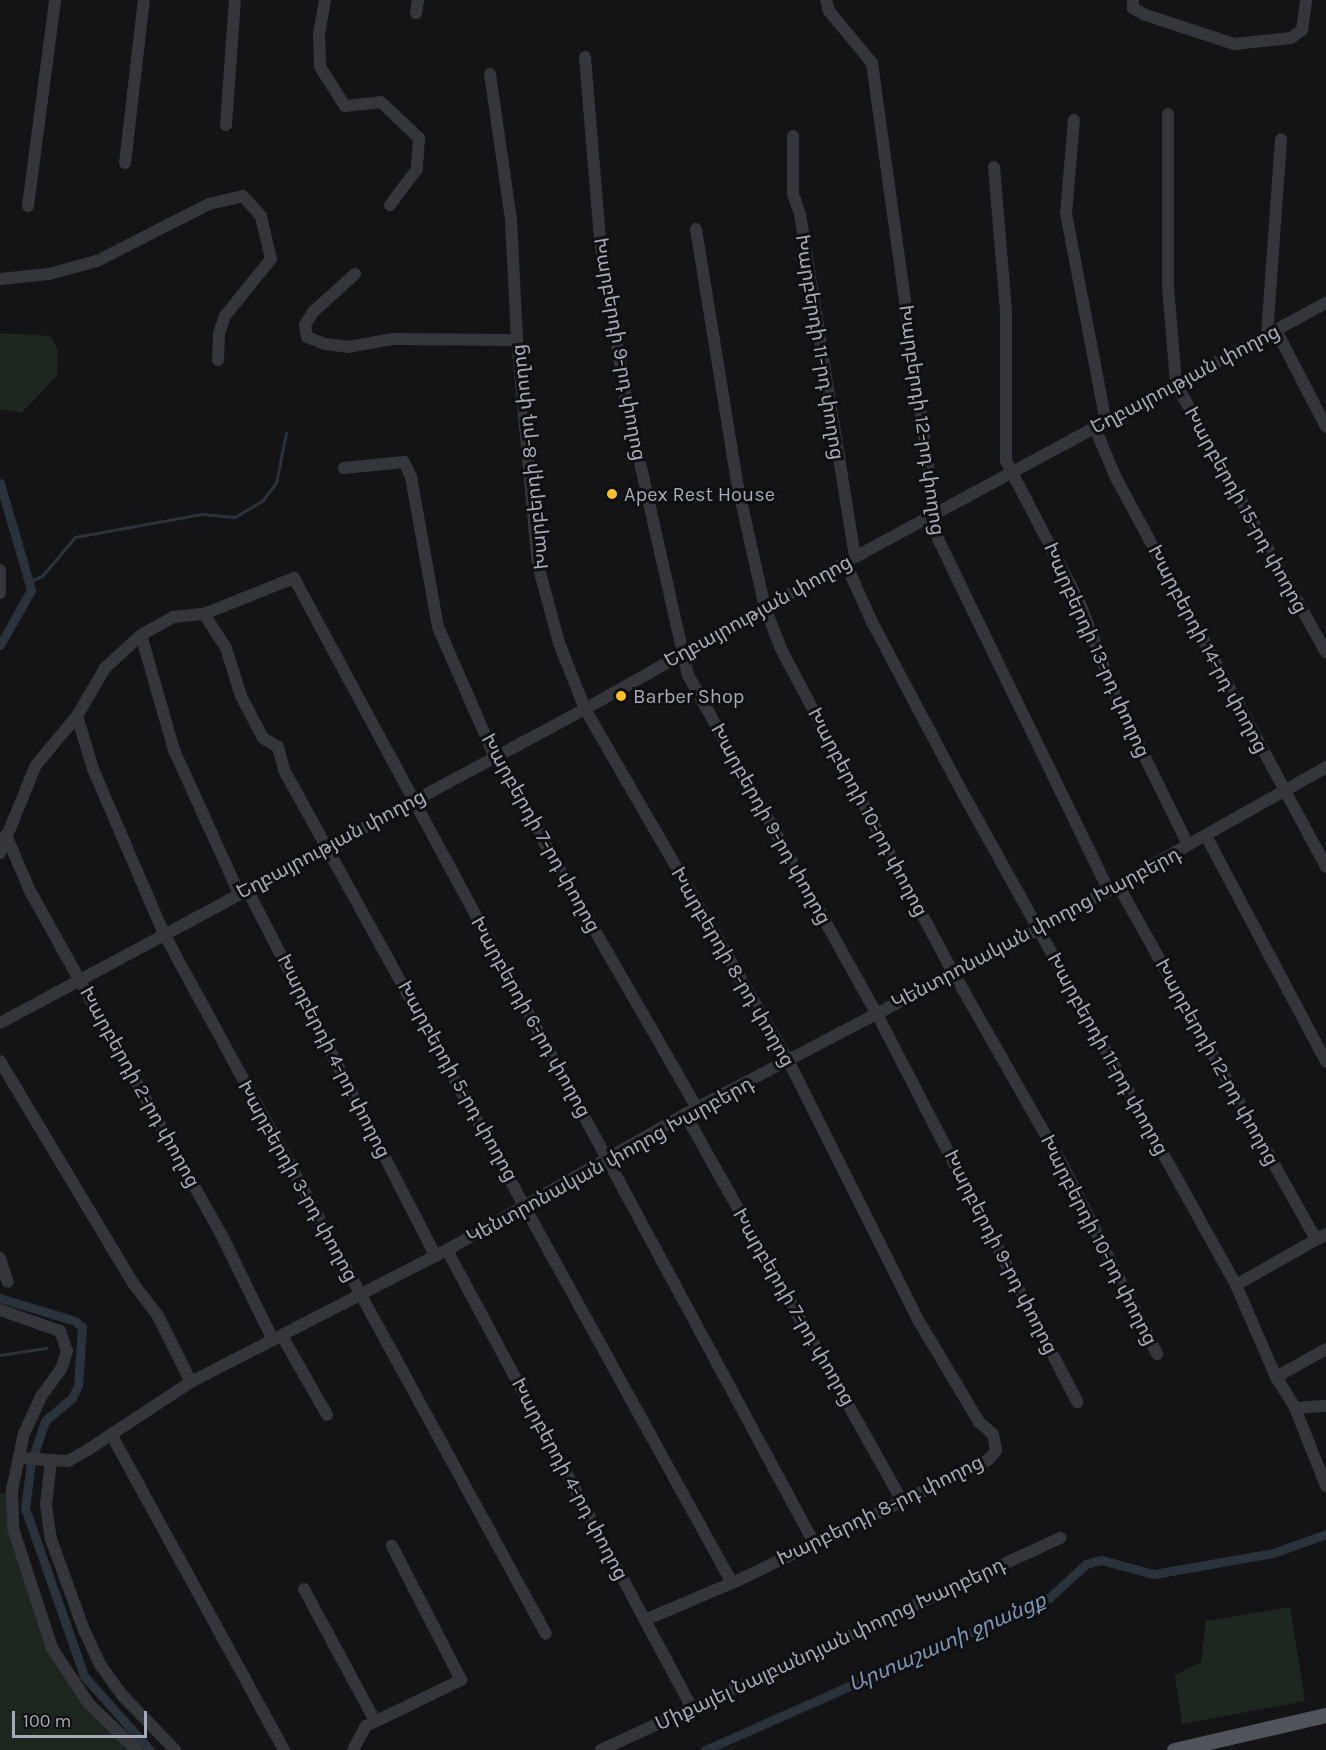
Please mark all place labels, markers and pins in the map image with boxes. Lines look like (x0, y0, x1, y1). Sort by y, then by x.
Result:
place label: Apex Rest House (624, 482, 775, 506)
marker: Apex Rest House (605, 487, 619, 501)
place label: Barber Shop (633, 684, 745, 708)
marker: Barber Shop (614, 689, 628, 703)

